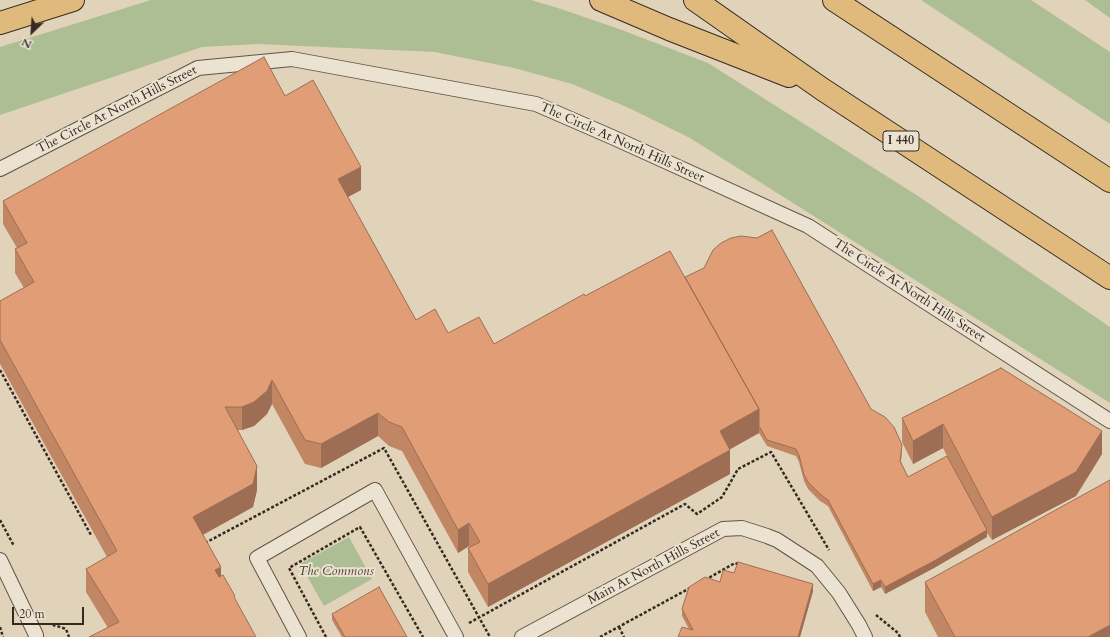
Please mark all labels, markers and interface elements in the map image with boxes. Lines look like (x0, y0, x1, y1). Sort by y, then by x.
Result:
north arrow (12, 12, 52, 52)
text: N (19, 35, 34, 52)
street label: The Circle At North Hills Street (34, 63, 200, 157)
street label: The Circle At North Hills Street (538, 100, 706, 186)
road number: I 440 (883, 131, 919, 151)
street label: The Circle At North Hills Street (830, 236, 988, 346)
street label: Main At North Hills Street (585, 526, 723, 608)
park label: The Commons (298, 564, 374, 580)
scale bar (14, 599, 86, 625)
text: 20 m (19, 606, 45, 622)

